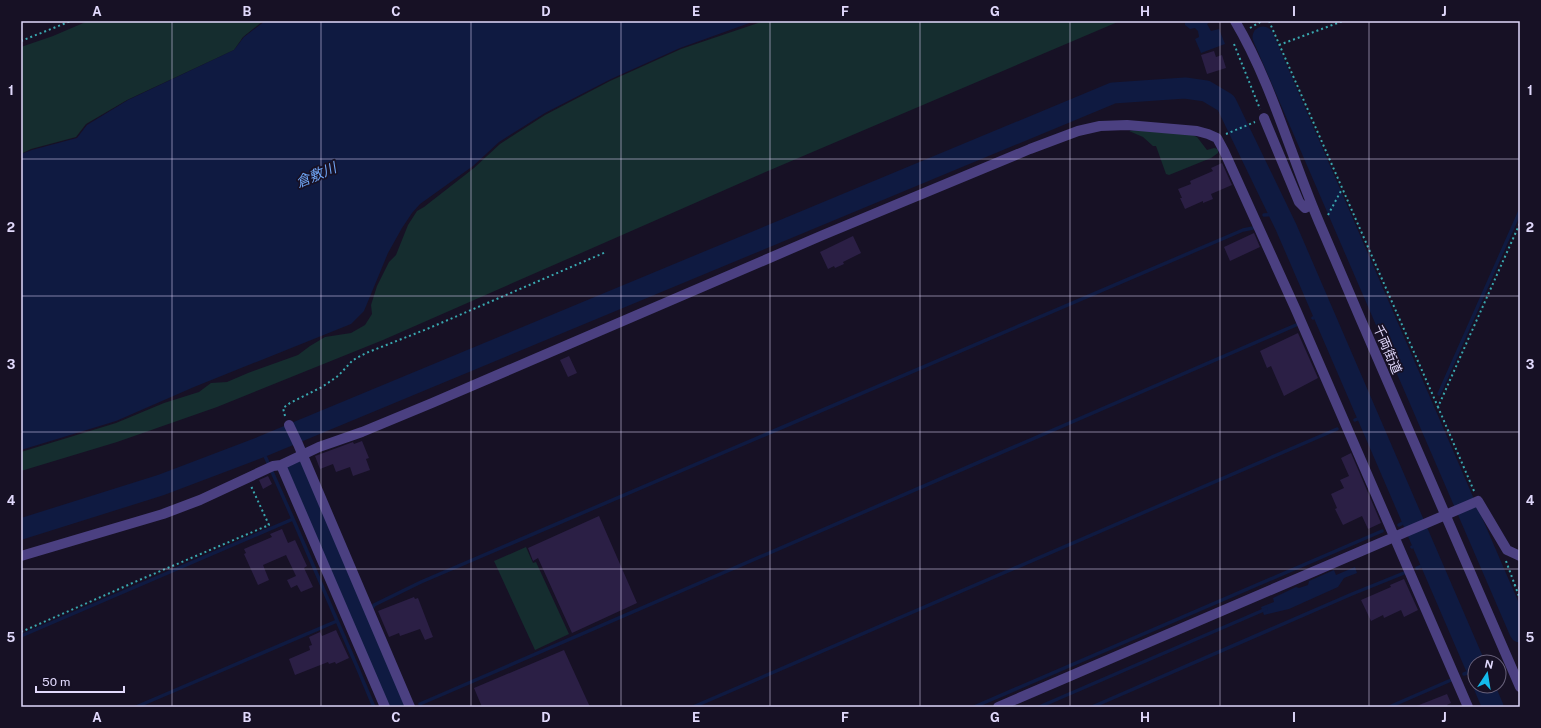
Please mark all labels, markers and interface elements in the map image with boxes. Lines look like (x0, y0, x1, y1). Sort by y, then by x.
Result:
text: A (92, 4, 102, 19)
text: B (243, 4, 252, 19)
text: C (391, 4, 401, 19)
text: D (541, 4, 551, 19)
text: E (692, 4, 700, 19)
text: F (841, 4, 849, 19)
text: G (990, 4, 1000, 19)
text: H (1140, 4, 1150, 19)
text: I (1292, 4, 1296, 19)
text: J (1441, 4, 1447, 19)
text: 1 (8, 83, 14, 98)
text: 1 (1527, 83, 1533, 98)
water label: 倉敷川 (294, 159, 340, 191)
text: 2 (7, 220, 15, 235)
text: 2 (1526, 220, 1534, 235)
street label: 千両街道 (1370, 322, 1405, 376)
text: 3 (7, 357, 16, 372)
text: 3 (1526, 357, 1535, 372)
text: 4 (7, 493, 16, 508)
text: 4 (1526, 493, 1535, 508)
text: 5 (7, 630, 16, 645)
text: 5 (1526, 630, 1535, 645)
north arrow (1467, 654, 1507, 694)
text: N (1484, 657, 1495, 671)
scale bar (36, 668, 124, 694)
text: 50 m (42, 675, 70, 689)
text: A (92, 710, 102, 725)
text: B (243, 710, 252, 725)
text: C (391, 710, 401, 725)
text: D (541, 710, 551, 725)
text: E (692, 710, 700, 725)
text: F (841, 710, 849, 725)
text: G (990, 710, 1000, 725)
text: H (1140, 710, 1150, 725)
text: I (1292, 710, 1296, 725)
text: J (1441, 710, 1447, 725)

